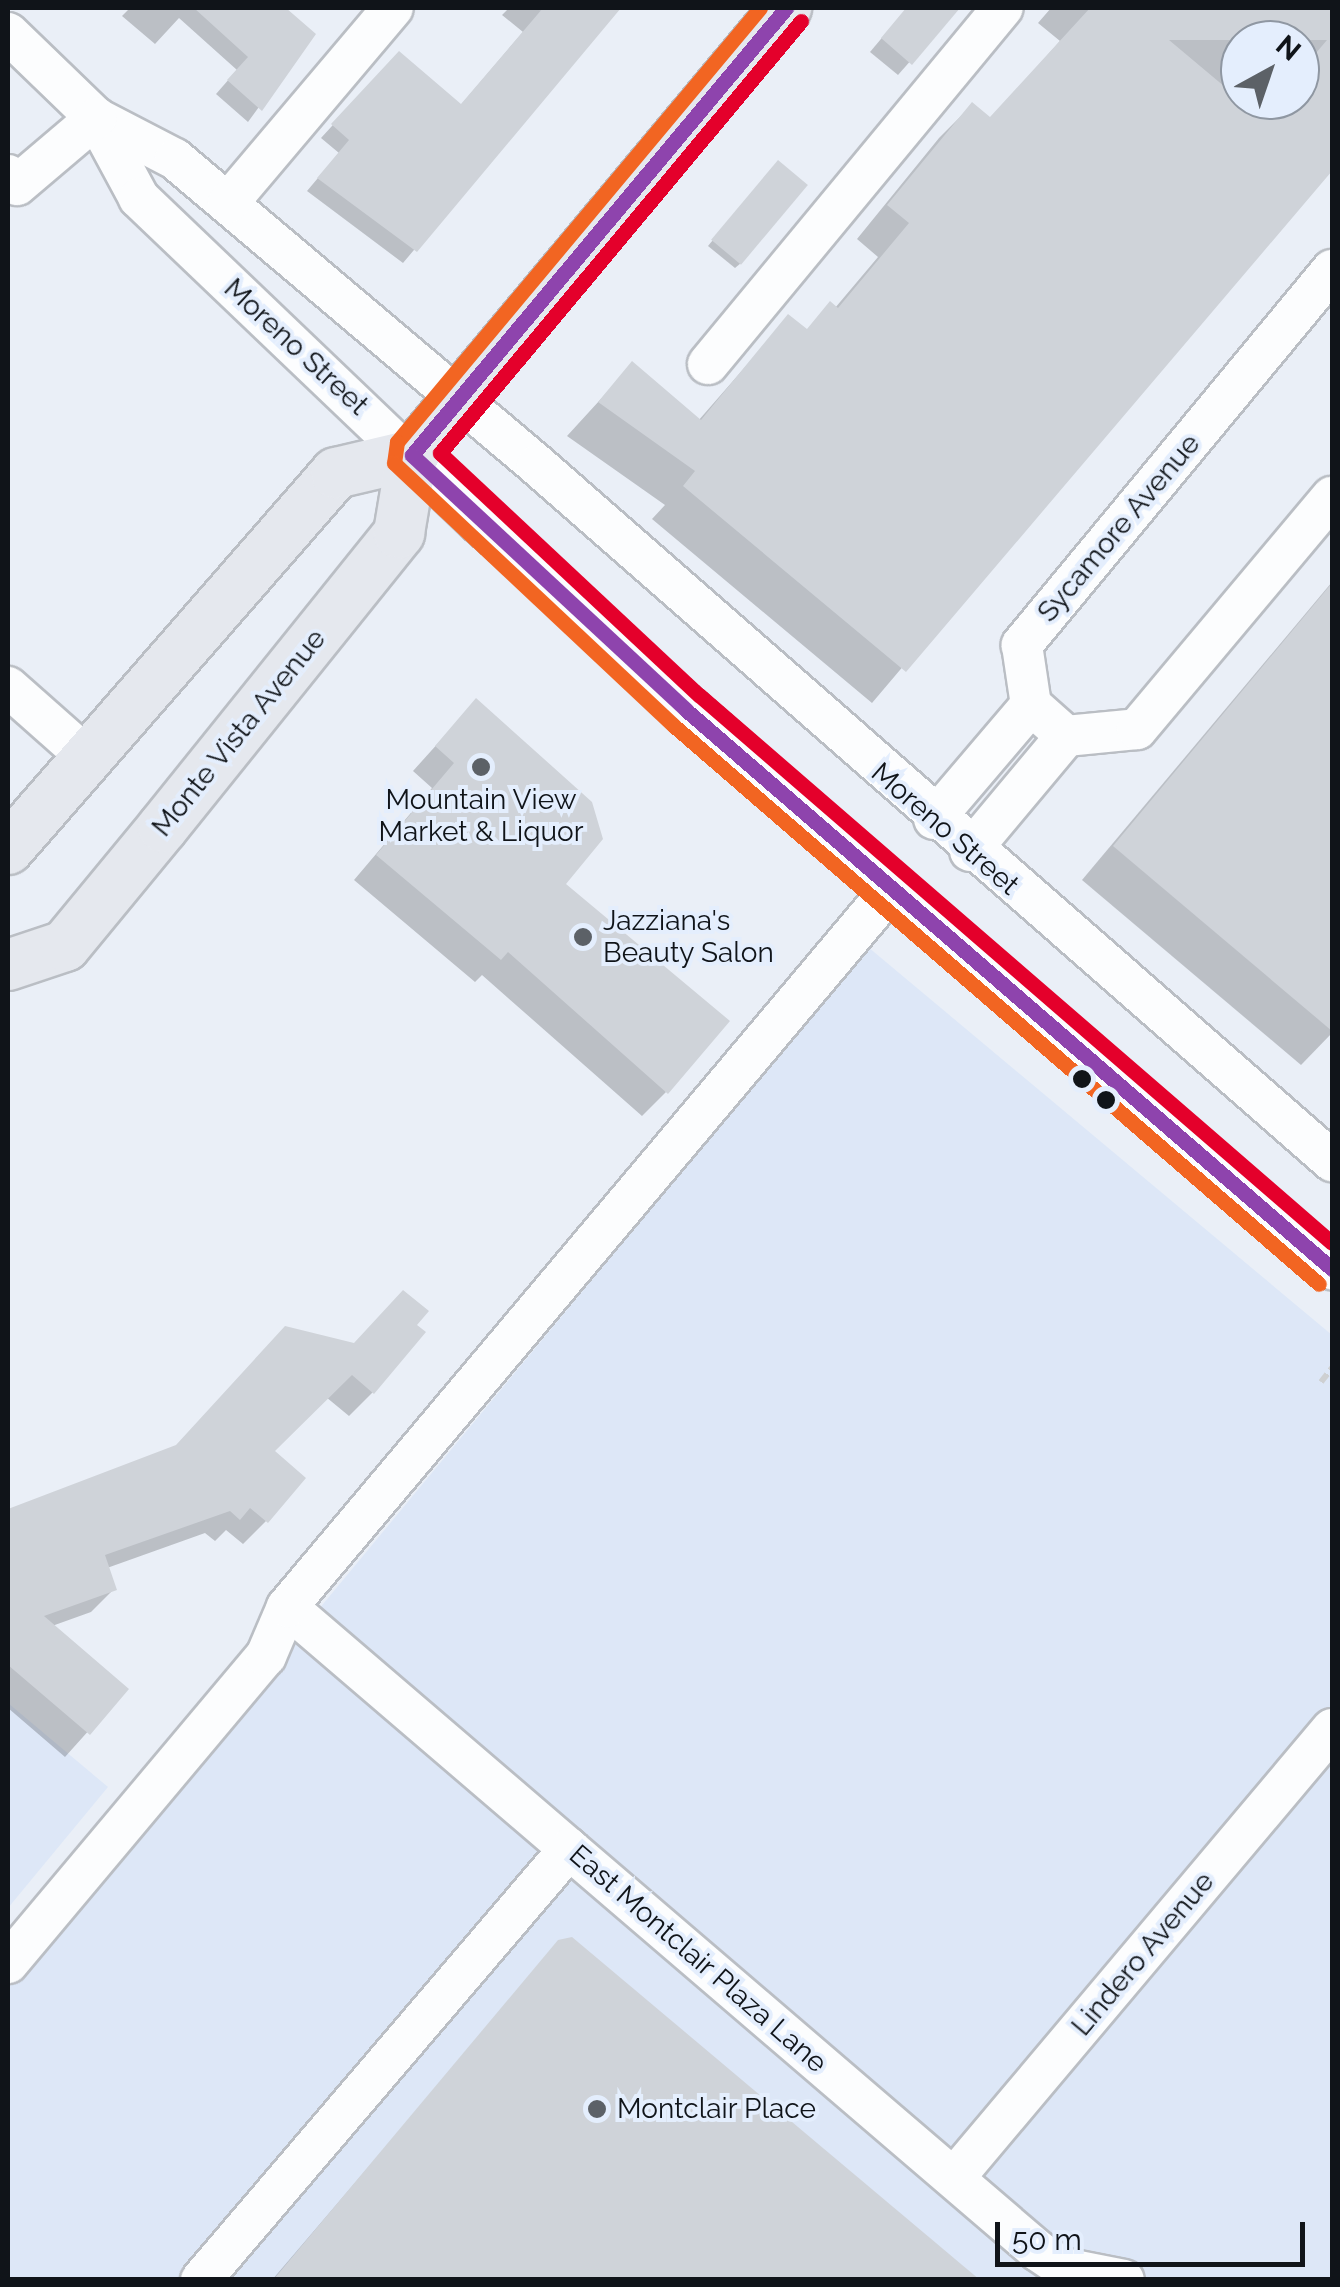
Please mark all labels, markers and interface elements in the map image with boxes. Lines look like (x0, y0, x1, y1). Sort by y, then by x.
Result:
north arrow (1220, 20, 1320, 120)
text: N (1270, 29, 1307, 68)
street label: Moreno Street (217, 272, 375, 422)
street label: Sycamore Avenue (1030, 427, 1208, 629)
street label: Monte Vista Avenue (145, 622, 333, 844)
marker: Mountain View Market & Liquor (470, 756, 492, 778)
street label: Moreno Street (864, 756, 1026, 902)
place label: Mountain View Market & Liquor (378, 783, 584, 849)
place label: Jazziana's Beauty Salon (603, 904, 775, 970)
marker: Jazziana's Beauty Salon (572, 926, 594, 948)
unlabelled marker (1072, 1069, 1092, 1089)
unlabelled marker (1096, 1090, 1116, 1110)
street label: East Montclair Plaza Lane (562, 1838, 834, 2080)
street label: Lindero Avenue (1065, 1865, 1221, 2043)
place label: Montclair Place (617, 2092, 817, 2126)
marker: Montclair Place (586, 2098, 608, 2120)
scale bar (1000, 2202, 1310, 2264)
text: 50 m (1012, 2222, 1082, 2257)

